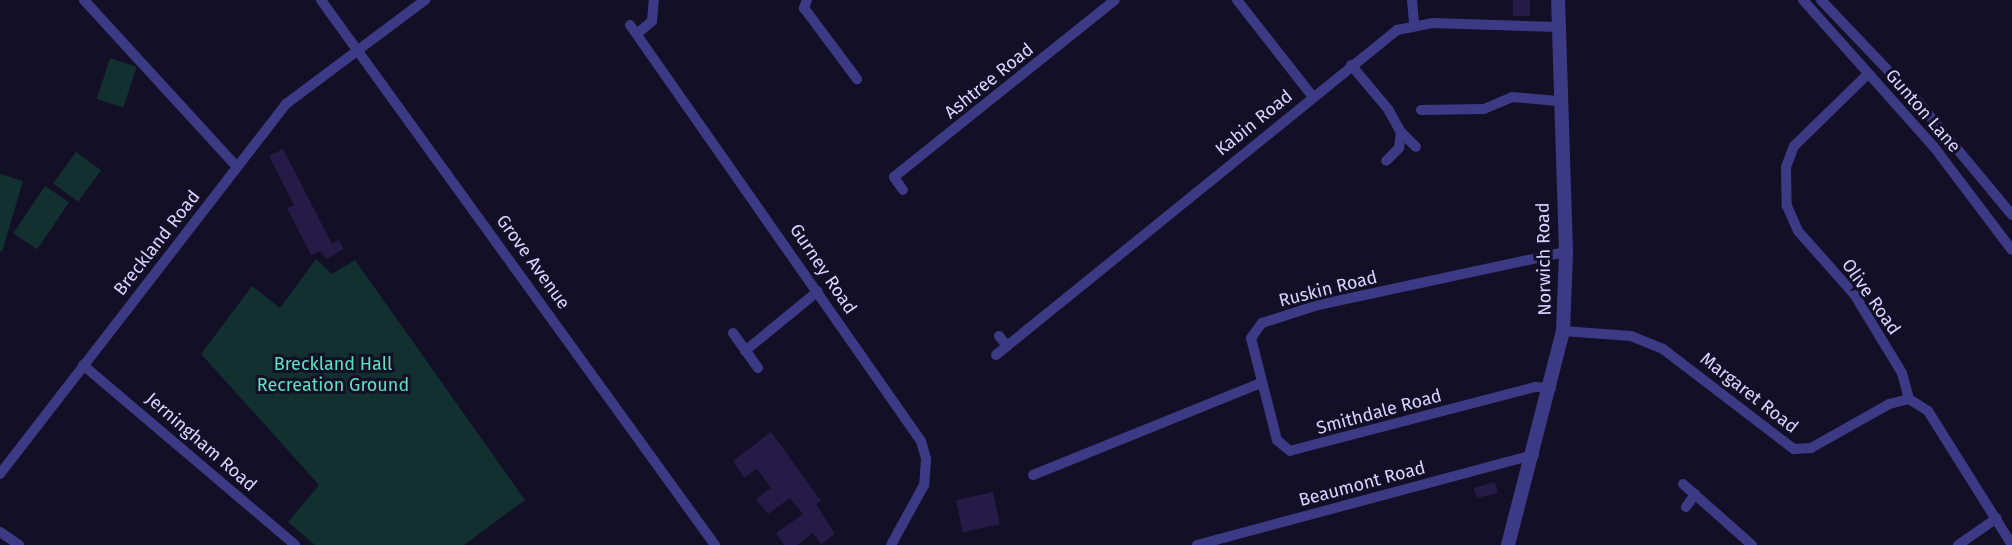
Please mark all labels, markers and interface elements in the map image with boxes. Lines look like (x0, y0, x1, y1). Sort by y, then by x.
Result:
street label: Ashtree Road (940, 39, 1038, 123)
street label: Gunton Lane (1881, 65, 1965, 157)
street label: Kabin Road (1211, 85, 1297, 161)
street label: Breckland Road (109, 186, 205, 300)
street label: Norwich Road (1532, 202, 1556, 316)
street label: Grove Avenue (492, 211, 574, 313)
street label: Gurney Road (785, 220, 861, 318)
street label: Olive Road (1837, 255, 1905, 339)
street label: Ruskin Road (1276, 266, 1380, 312)
street label: Margaret Road (1696, 348, 1802, 438)
park label: Breckland Hall Recreation Ground (257, 354, 409, 397)
street label: Smithdale Road (1314, 385, 1444, 439)
street label: Jerningham Road (141, 388, 261, 496)
street label: Beaumont Road (1296, 457, 1428, 511)

